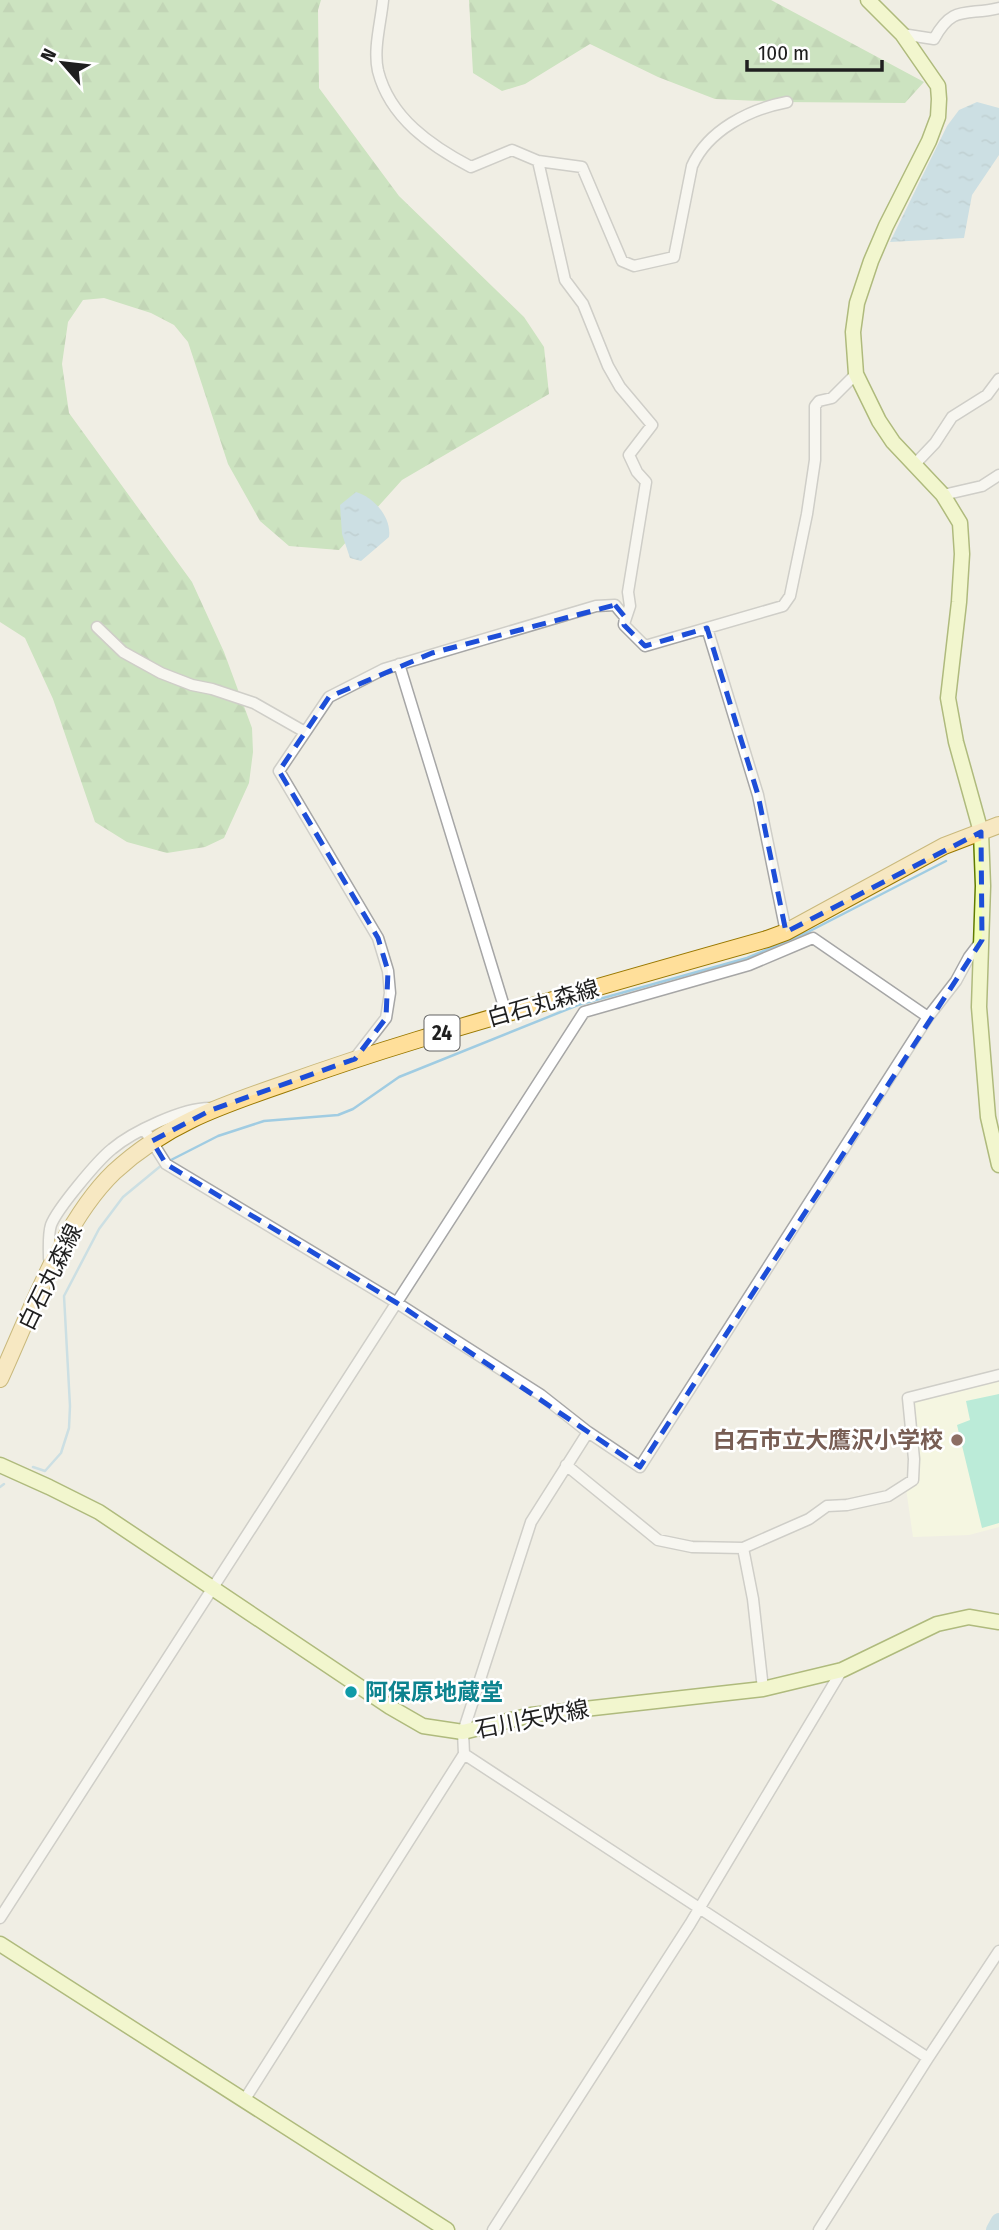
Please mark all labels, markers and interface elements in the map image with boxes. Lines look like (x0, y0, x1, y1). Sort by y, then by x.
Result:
north arrow (28, 28, 98, 98)
scale bar (747, 28, 882, 72)
text: 100 m (758, 40, 809, 66)
text: N (36, 45, 61, 66)
street label: 白石丸森線 (484, 974, 602, 1032)
road number: 24 (424, 1016, 460, 1050)
street label: 白石丸森線 (12, 1219, 88, 1335)
place label: 白石市立大鷹沢小学校 (713, 1426, 943, 1454)
marker: 白石市立大鷹沢小学校 (949, 1432, 965, 1448)
place label: 阿保原地蔵堂 (365, 1678, 503, 1706)
marker: 阿保原地蔵堂 (343, 1684, 359, 1700)
street label: 石川矢吹線 (473, 1694, 591, 1744)

